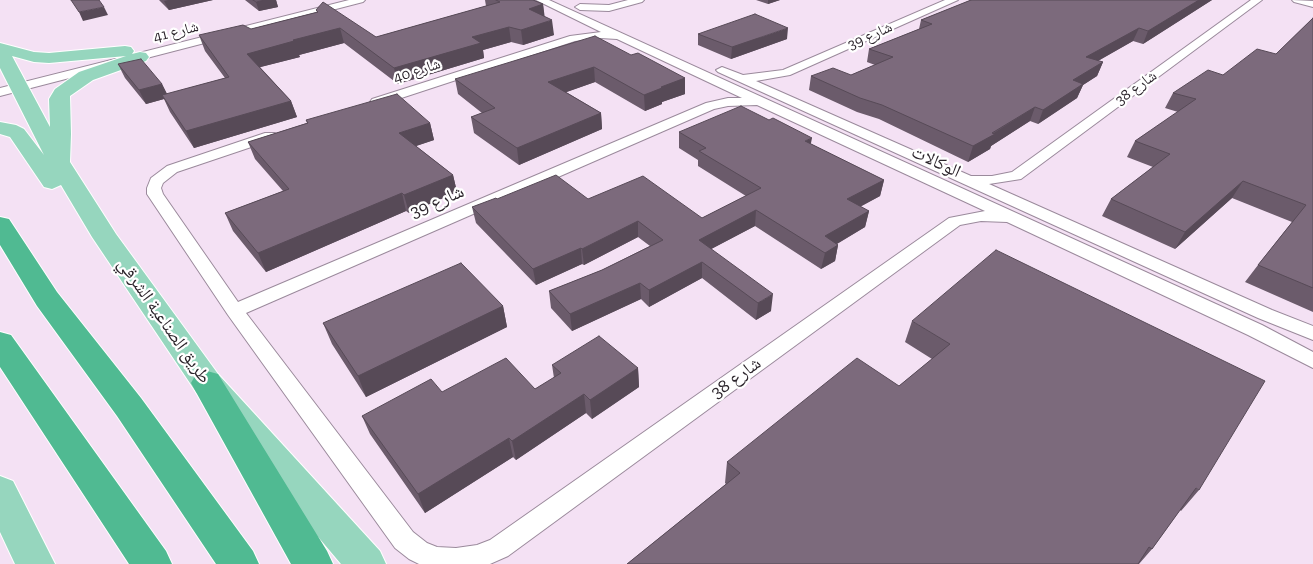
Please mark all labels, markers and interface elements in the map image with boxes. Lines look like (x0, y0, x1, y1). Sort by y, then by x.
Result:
street label: شارع 41 (152, 18, 200, 46)
street label: شارع 39 (845, 18, 895, 54)
street label: شارع 40 (391, 55, 443, 87)
street label: شارع 38 (1112, 67, 1160, 109)
street label: الوكالات (908, 141, 964, 183)
street label: شارع 39 (407, 181, 467, 223)
street label: طريق الصناعية الشرقي (113, 254, 215, 388)
street label: شارع 38 (707, 353, 765, 403)

